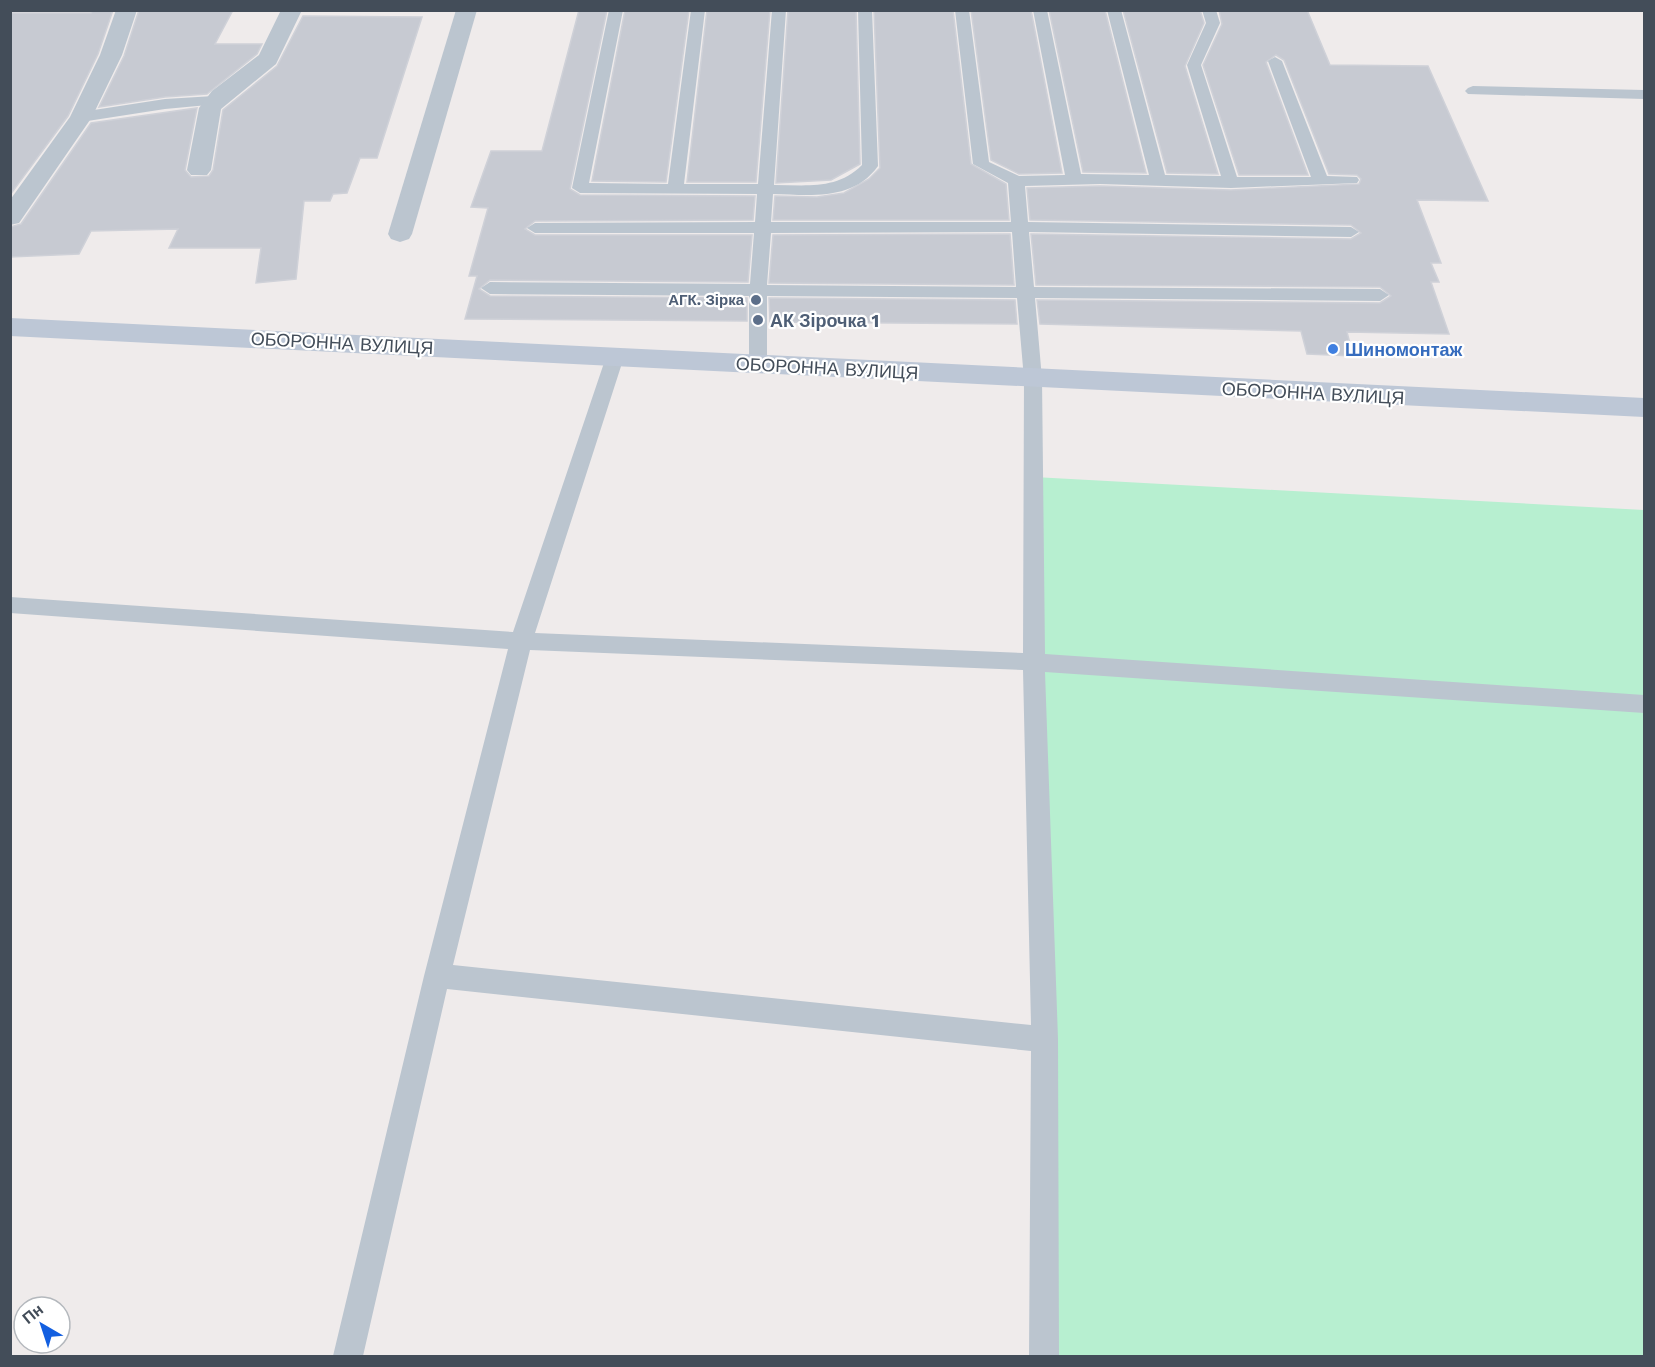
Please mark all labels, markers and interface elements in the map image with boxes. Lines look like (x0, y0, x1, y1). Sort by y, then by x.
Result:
place label: АГК. Зірка (668, 291, 745, 309)
marker: АГК. Зірка (749, 293, 763, 307)
place label: АК Зірочка 1 (770, 310, 879, 331)
marker: АК Зірочка 1 (751, 313, 765, 327)
street label: ОБОРОННА ВУЛИЦЯ (250, 328, 434, 358)
place label: Шиномонтаж (1345, 339, 1463, 360)
marker: Шиномонтаж (1326, 342, 1340, 356)
street label: ОБОРОННА ВУЛИЦЯ (735, 353, 919, 383)
street label: ОБОРОННА ВУЛИЦЯ (1221, 378, 1405, 408)
north arrow (12, 1295, 72, 1355)
text: Пн (19, 1300, 47, 1328)

